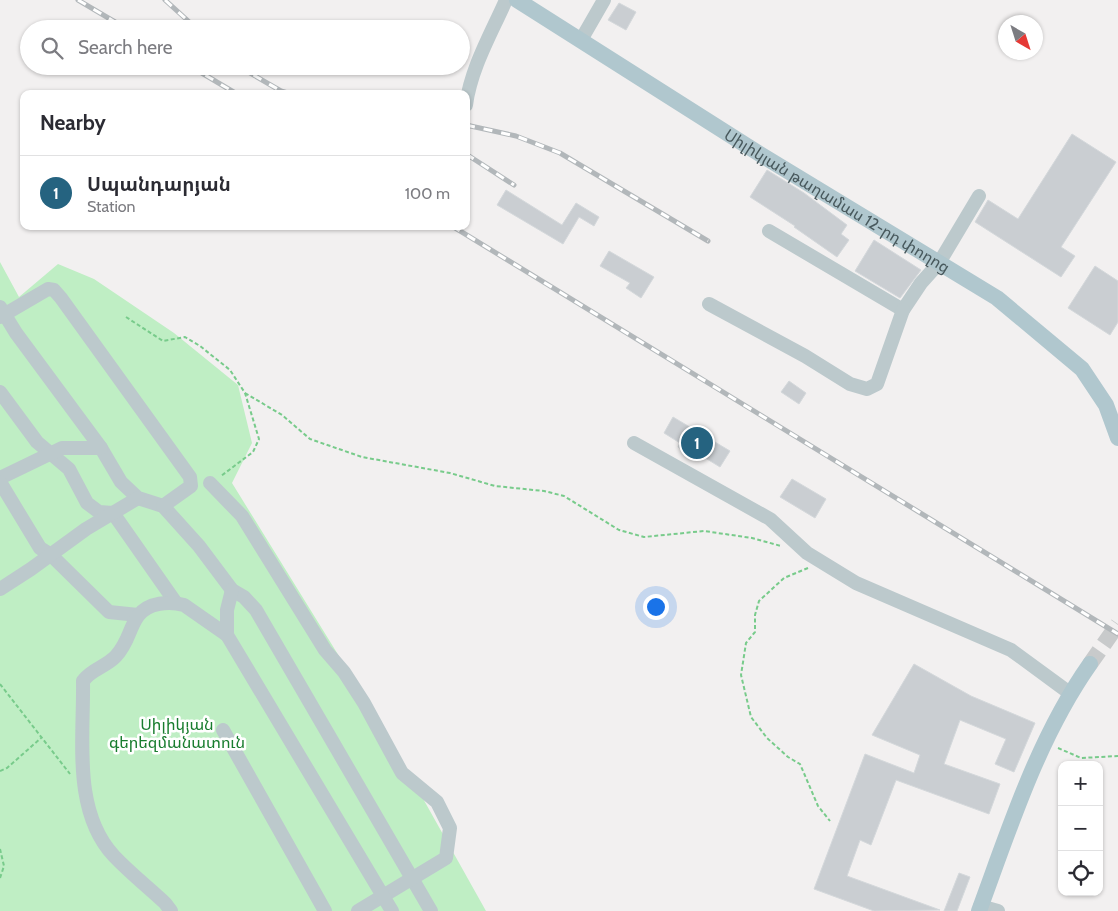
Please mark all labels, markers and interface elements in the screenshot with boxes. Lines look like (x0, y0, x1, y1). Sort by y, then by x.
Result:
north arrow (998, 15, 1043, 60)
search box (20, 20, 470, 75)
icon: search (38, 34, 66, 62)
text: Search here (78, 36, 172, 59)
text: Nearby (40, 110, 106, 135)
street label: Սիլիկյան թաղամաս 12-րդ փողոց (721, 125, 954, 277)
text: Սպանդարյան (87, 173, 231, 196)
text: 1 (53, 184, 59, 203)
text: 100 m (405, 184, 450, 203)
text: Station (87, 197, 136, 216)
pin: 1 (681, 424, 713, 462)
your location (643, 594, 669, 620)
park label: Սիլիկյան գերեզմանատուն (109, 715, 245, 752)
map controls (1058, 761, 1103, 896)
button: + (1058, 761, 1103, 806)
button: − (1058, 806, 1103, 851)
button: locate (1058, 851, 1103, 896)

